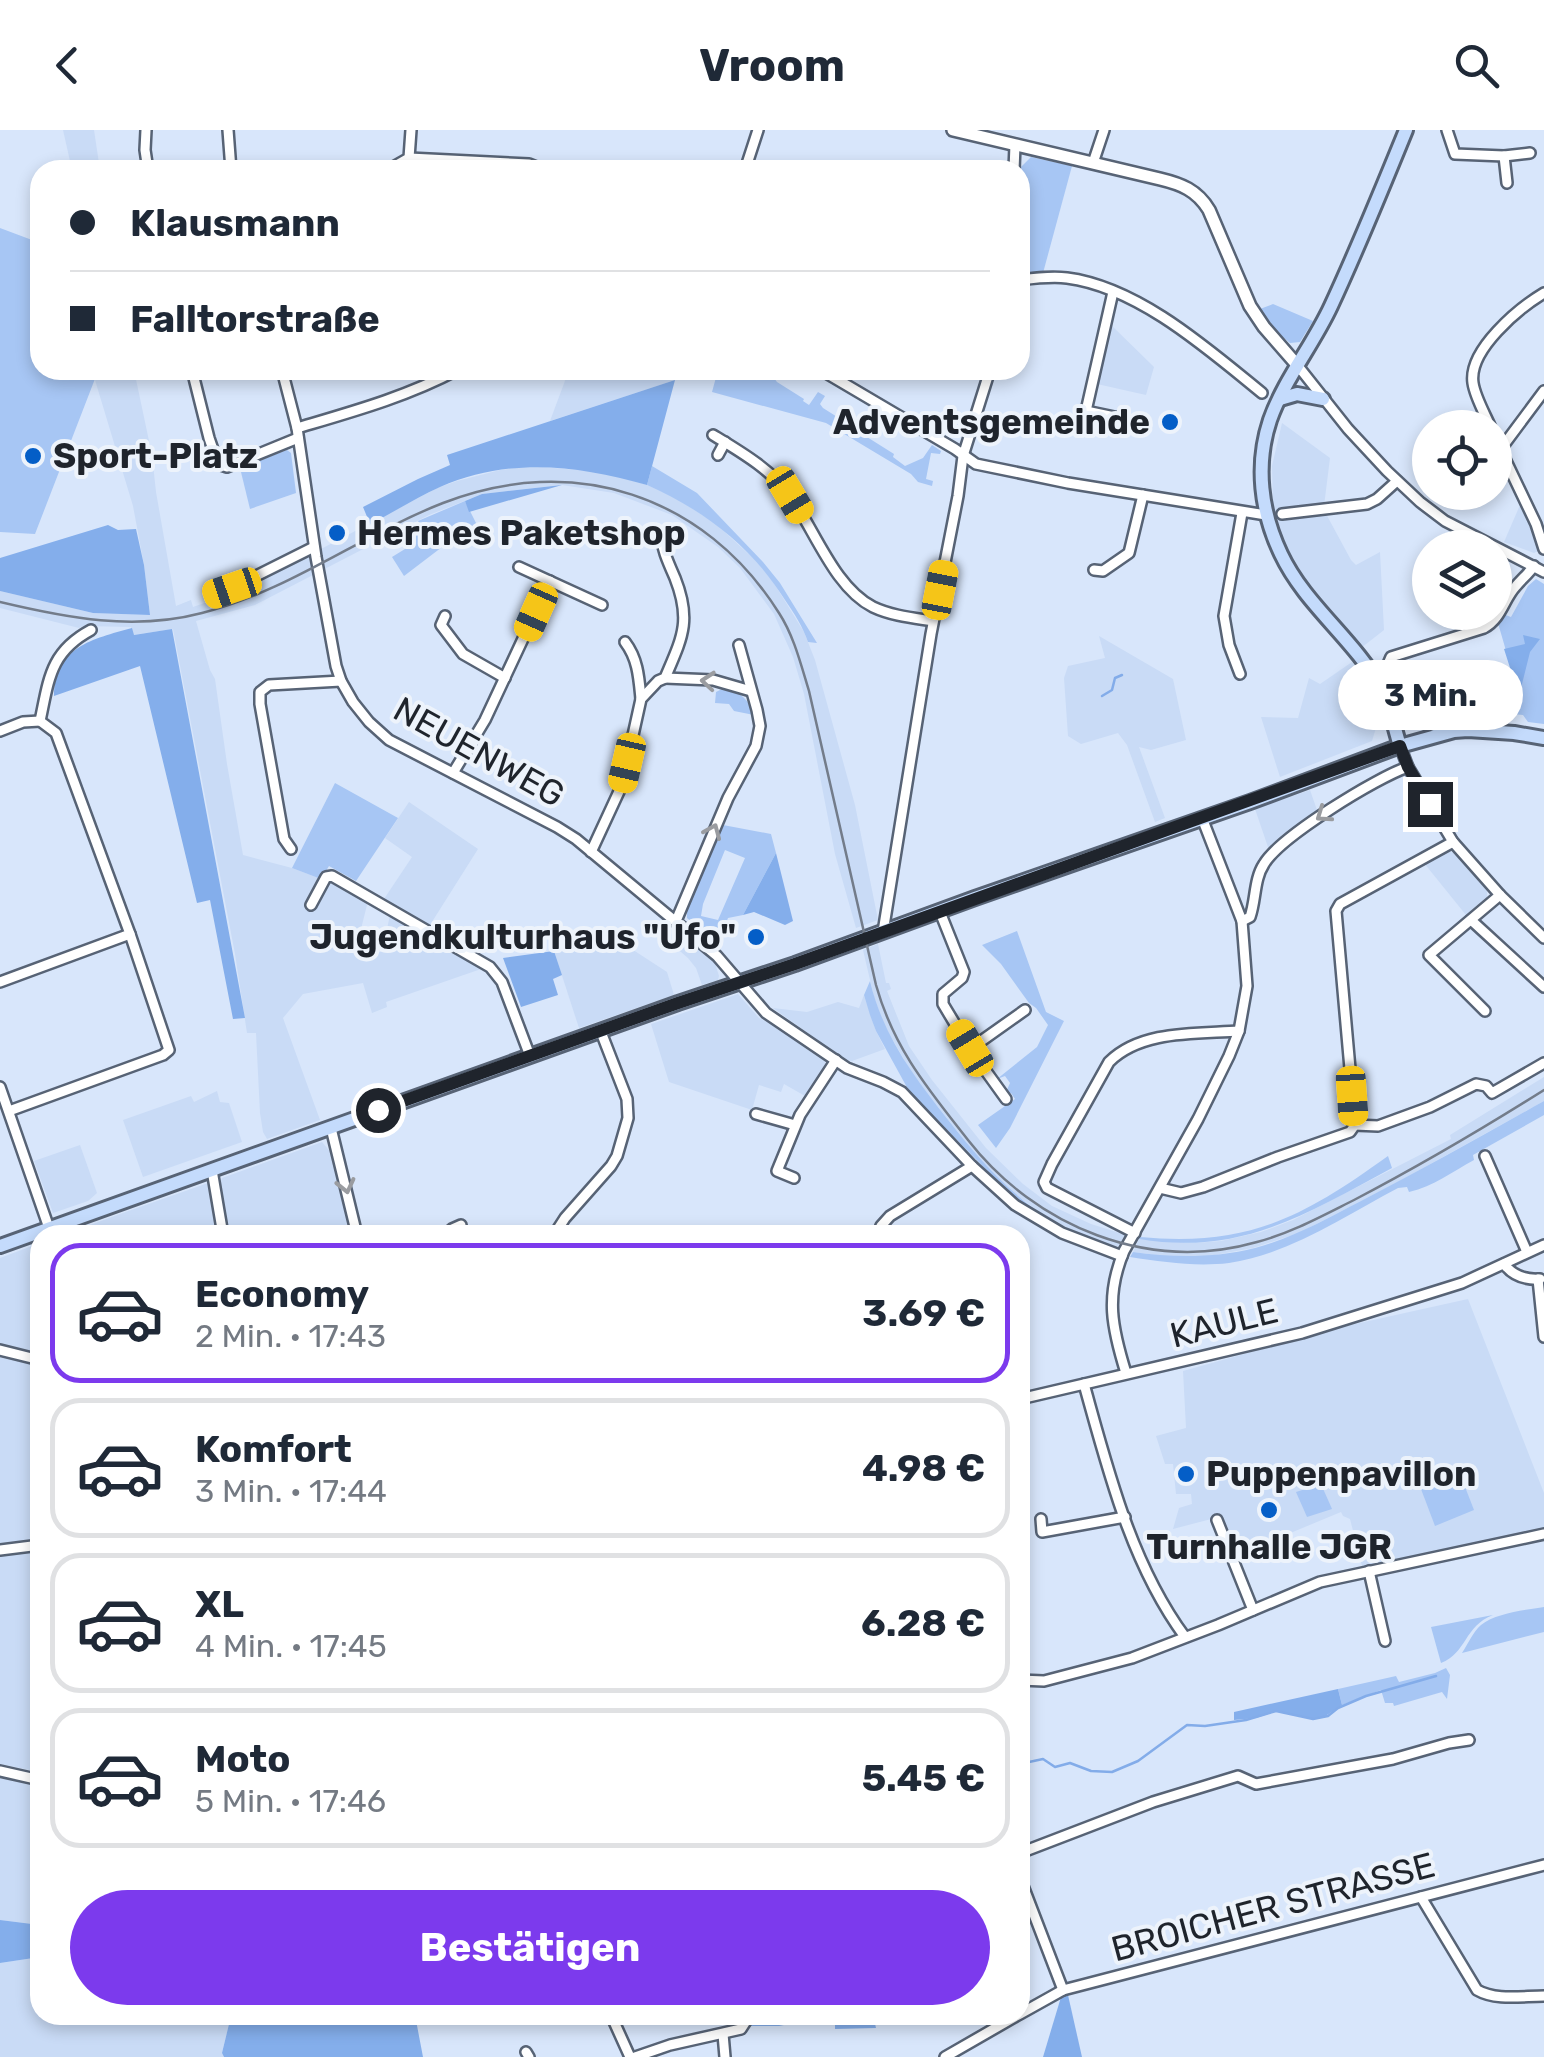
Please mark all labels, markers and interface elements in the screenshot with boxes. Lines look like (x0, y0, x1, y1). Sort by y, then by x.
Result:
icon: back (40, 38, 95, 93)
icon: search (1449, 38, 1504, 93)
text: Vroom (699, 39, 845, 92)
text: Klausmann (130, 200, 340, 246)
text: Falltorstraße (130, 296, 380, 342)
place label: Adventsgemeinde (833, 401, 1150, 443)
map controls (1412, 410, 1512, 630)
button: locate (1412, 410, 1512, 510)
marker: Adventsgemeinde (1159, 411, 1181, 433)
place label: Sport-Platz (53, 435, 258, 477)
marker: Sport-Platz (22, 445, 44, 467)
car (762, 462, 818, 528)
place label: Hermes Paketshop (357, 512, 686, 554)
marker: Hermes Paketshop (326, 522, 348, 544)
button: layers (1412, 530, 1512, 630)
car (920, 558, 960, 622)
car (199, 564, 265, 612)
car (510, 578, 562, 646)
callout: 3 Min. (1338, 659, 1522, 729)
one-way arrow (700, 671, 716, 692)
text: 3 Min. (1384, 676, 1477, 714)
street label: NEUENWEG (386, 688, 572, 816)
car (606, 730, 648, 796)
route end (1408, 782, 1453, 827)
one-way arrow (1316, 803, 1334, 821)
one-way arrow (702, 823, 722, 841)
place label: Jugendkulturhaus "Ufo" (310, 916, 736, 958)
marker: Jugendkulturhaus "Ufo" (745, 926, 767, 948)
car (942, 1015, 998, 1081)
car (1335, 1065, 1369, 1127)
route start (356, 1088, 401, 1133)
one-way arrow (334, 1177, 355, 1194)
icon: car (75, 1268, 165, 1358)
text: Economy (195, 1271, 369, 1317)
street label: KAULE (1166, 1289, 1282, 1357)
text: 3.69 € (862, 1290, 985, 1336)
text: 2 Min. · 17:43 (195, 1317, 386, 1355)
icon: car (75, 1423, 165, 1513)
text: Komfort (195, 1426, 352, 1472)
text: 4.98 € (862, 1445, 985, 1491)
place label: Puppenpavillon (1206, 1453, 1477, 1495)
marker: Puppenpavillon (1175, 1463, 1197, 1485)
text: 3 Min. · 17:44 (195, 1472, 387, 1510)
marker: Turnhalle JGR (1258, 1499, 1280, 1521)
place label: Turnhalle JGR (1146, 1526, 1392, 1568)
icon: car (75, 1578, 165, 1668)
text: XL (195, 1581, 244, 1627)
text: 6.28 € (861, 1600, 985, 1646)
text: 4 Min. · 17:45 (195, 1627, 387, 1665)
icon: car (75, 1733, 165, 1823)
text: Moto (195, 1736, 291, 1782)
text: 5.45 € (862, 1755, 985, 1801)
text: 5 Min. · 17:46 (195, 1782, 386, 1820)
street label: BROICHER STRASSE (1107, 1844, 1439, 1970)
button: Bestätigen (70, 1890, 990, 2005)

